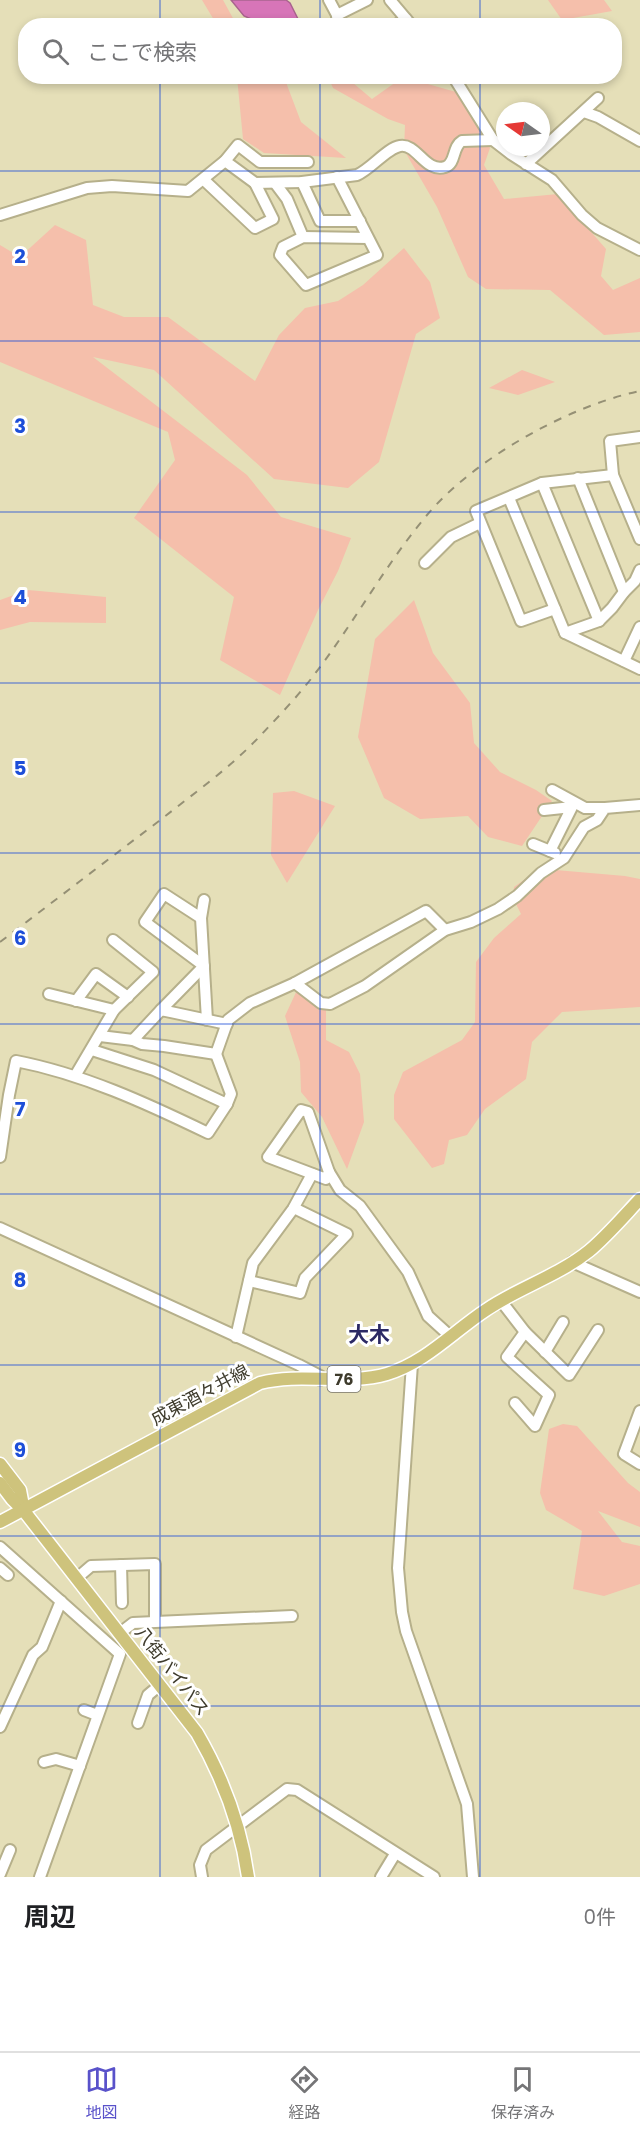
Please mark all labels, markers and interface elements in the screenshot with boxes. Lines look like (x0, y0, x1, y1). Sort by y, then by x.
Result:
search box (18, 18, 622, 84)
icon: search (39, 35, 72, 68)
text: ここで検索 (87, 37, 197, 68)
north arrow (496, 102, 550, 156)
text: 2 (14, 242, 26, 270)
text: 3 (14, 412, 26, 440)
text: 4 (13, 583, 27, 611)
text: 5 (14, 754, 27, 782)
text: 6 (14, 924, 26, 952)
text: 7 (15, 1095, 26, 1123)
text: 8 (14, 1266, 26, 1294)
district label: 大木 (348, 1320, 390, 1349)
street label: 成東酒々井線 (146, 1358, 253, 1431)
road number: 76 (328, 1366, 360, 1392)
text: 9 (14, 1436, 26, 1464)
street label: 八街バイパス (129, 1621, 215, 1721)
text: 周辺 (24, 1899, 76, 1935)
text: 0件 (583, 1903, 616, 1931)
tab: 地図 (85, 2063, 118, 2125)
tab: 経路 (288, 2063, 321, 2125)
tab: 保存済み (491, 2063, 555, 2125)

